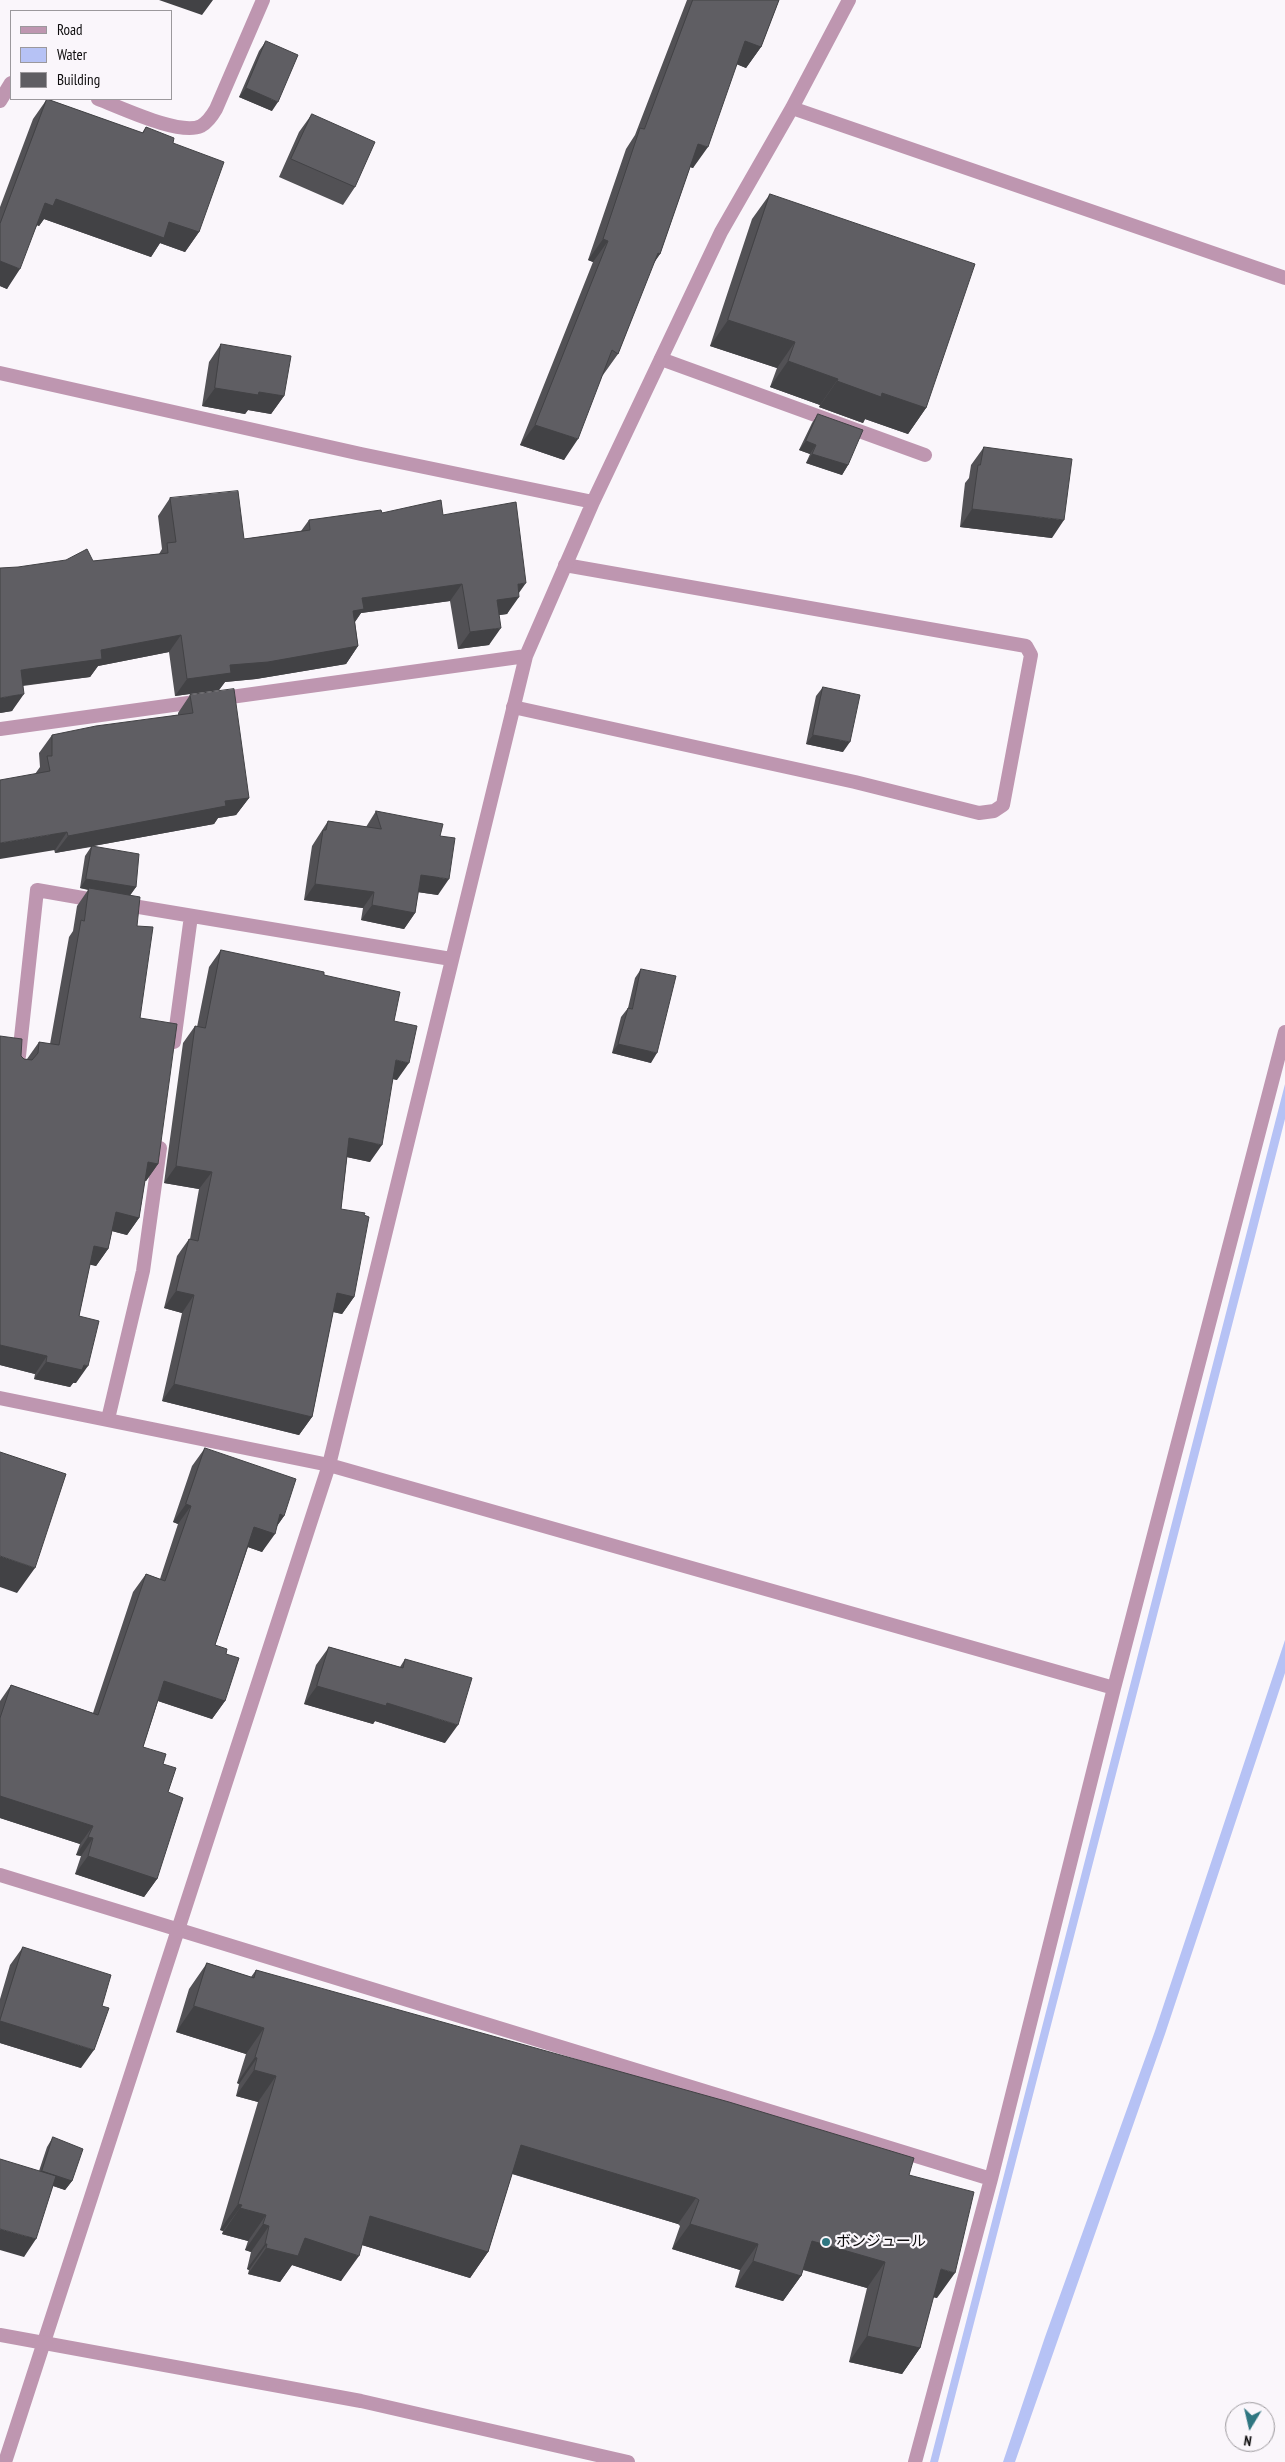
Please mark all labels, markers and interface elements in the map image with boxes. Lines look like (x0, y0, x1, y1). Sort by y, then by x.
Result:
legend (10, 10, 172, 100)
text: Road (57, 20, 83, 39)
text: Water (57, 45, 87, 64)
text: Building (57, 70, 100, 89)
place label: ボンジュール (836, 2233, 926, 2251)
marker: ボンジュール (820, 2236, 832, 2248)
north arrow (1225, 2402, 1275, 2452)
text: N (1243, 2431, 1253, 2450)

